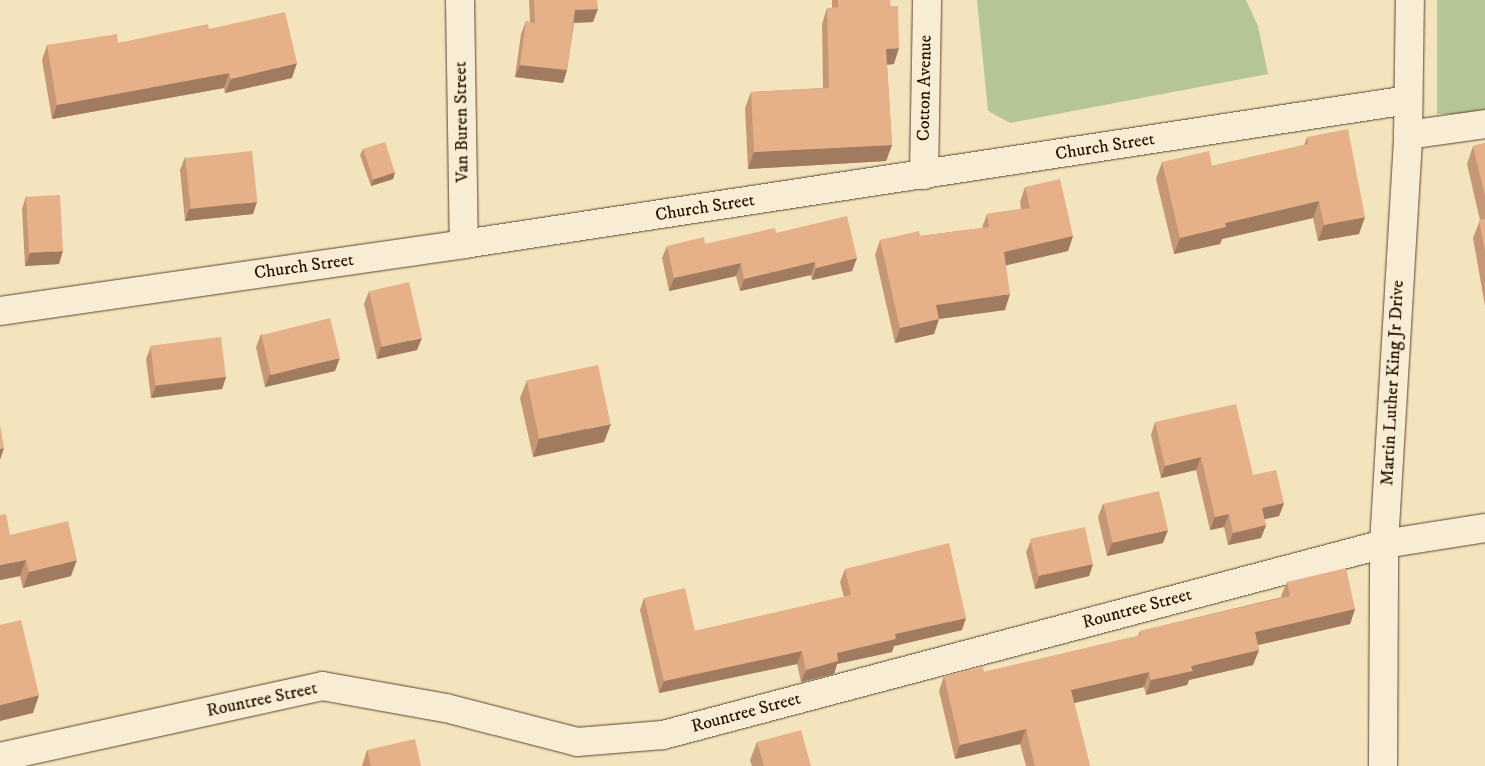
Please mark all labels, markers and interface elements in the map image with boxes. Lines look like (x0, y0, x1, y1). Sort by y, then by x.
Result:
street label: Cotton Avenue (913, 35, 937, 141)
street label: Van Buren Street (450, 61, 474, 183)
street label: Church Street (1054, 128, 1156, 166)
street label: Church Street (654, 189, 756, 227)
street label: Church Street (253, 249, 355, 285)
street label: Martin Luther King Jr Drive (1377, 280, 1409, 486)
street label: Rountree Street (1080, 584, 1194, 634)
street label: Rountree Street (205, 678, 319, 722)
street label: Rountree Street (689, 688, 803, 738)

